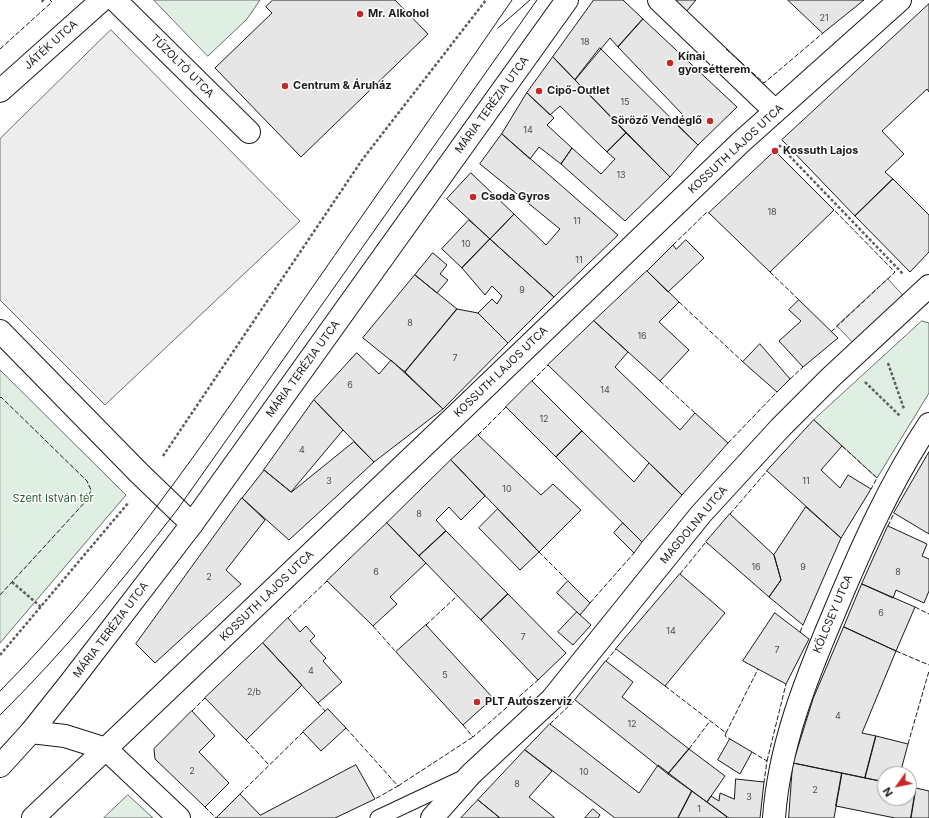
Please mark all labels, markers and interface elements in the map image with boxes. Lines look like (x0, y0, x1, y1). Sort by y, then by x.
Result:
place label: Mr. Alkohol (368, 7, 429, 21)
marker: Mr. Alkohol (355, 9, 365, 19)
house number: 21 (819, 13, 829, 23)
street label: JÁTÉK UTCA (22, 18, 80, 72)
street label: TŰZOLTÓ UTCA (148, 32, 216, 100)
house number: 18 (580, 37, 590, 47)
place label: Kínai gyorsétterem (678, 50, 750, 76)
street label: MÁRIA TERÉZIA UTCA (452, 54, 532, 156)
marker: Kínai gyorsétterem (665, 58, 675, 68)
place label: Centrum & Áruház (293, 79, 392, 93)
marker: Centrum & Áruház (280, 81, 290, 91)
place label: Cipő-Outlet (547, 84, 610, 98)
marker: Cipő-Outlet (534, 86, 544, 96)
house number: 15 (620, 97, 630, 107)
street label: KOSSUTH LAJOS UTCA (686, 102, 786, 196)
place label: Söröző Vendéglő (611, 114, 702, 128)
marker: Söröző Vendéglő (705, 116, 715, 126)
house number: 14 (523, 125, 533, 135)
place label: Kossuth Lajos (783, 144, 858, 158)
marker: Kossuth Lajos (770, 146, 780, 156)
house number: 13 (616, 170, 626, 180)
place label: Csoda Gyros (481, 190, 550, 204)
marker: Csoda Gyros (468, 192, 478, 202)
house number: 18 (767, 207, 777, 217)
house number: 11 (573, 216, 581, 226)
house number: 10 (461, 239, 471, 249)
house number: 11 (575, 255, 583, 265)
house number: 9 (519, 285, 525, 295)
street label: MÁRIA TERÉZIA UTCA (263, 318, 343, 420)
house number: 8 (407, 318, 413, 328)
street label: KOSSUTH LAJOS UTCA (451, 324, 551, 420)
house number: 16 (637, 331, 647, 341)
house number: 7 (452, 353, 458, 363)
house number: 6 (347, 380, 353, 390)
house number: 14 (600, 385, 610, 395)
house number: 12 (539, 414, 549, 424)
house number: 4 (299, 445, 305, 455)
house number: 3 (326, 476, 332, 486)
house number: 11 (802, 476, 810, 486)
house number: 10 (502, 484, 512, 494)
street label: MAGDOLNA UTCA (658, 484, 730, 566)
park label: Szent István tér (12, 492, 94, 506)
house number: 8 (416, 509, 422, 519)
street label: KOSSUTH LAJOS UTCA (217, 548, 317, 644)
house number: 16 (751, 562, 761, 572)
house number: 9 (800, 562, 806, 572)
house number: 6 (373, 567, 379, 577)
house number: 8 (895, 567, 901, 577)
house number: 2 (206, 572, 212, 582)
street label: KÖLCSEY UTCA (811, 573, 855, 655)
street label: MÁRIA TERÉZIA UTCA (71, 579, 151, 681)
house number: 6 (878, 608, 884, 618)
house number: 14 (666, 626, 676, 636)
house number: 7 (520, 632, 526, 642)
house number: 7 (774, 645, 780, 655)
house number: 4 (308, 666, 314, 676)
house number: 5 (442, 670, 448, 680)
house number: 2/b (247, 687, 261, 697)
place label: PLT Autószerviz (485, 695, 572, 709)
marker: PLT Autószerviz (472, 697, 482, 707)
house number: 4 (835, 711, 841, 721)
house number: 12 (627, 719, 637, 729)
house number: 2 (189, 766, 195, 776)
north arrow (877, 766, 917, 806)
house number: 10 (579, 767, 589, 777)
house number: 8 (514, 779, 520, 789)
house number: 2 (812, 785, 818, 795)
text: N (880, 785, 896, 799)
house number: 3 (746, 792, 752, 802)
house number: 1 (697, 804, 701, 814)

